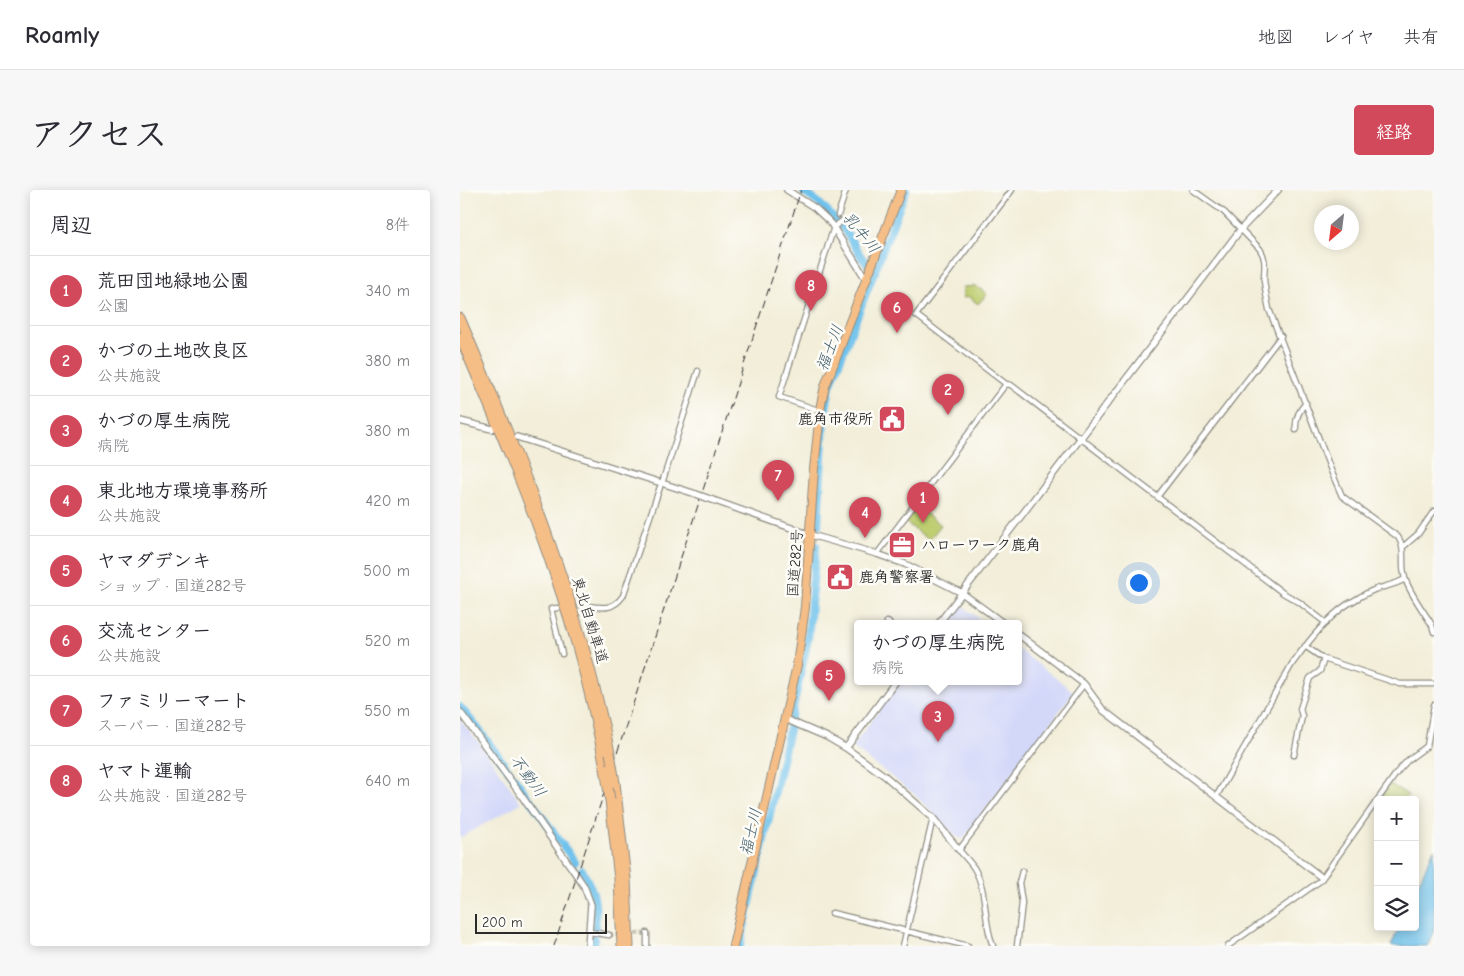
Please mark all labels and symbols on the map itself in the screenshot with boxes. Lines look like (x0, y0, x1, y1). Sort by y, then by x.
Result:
north arrow (1314, 205, 1359, 250)
water label: 乳牛川 (839, 209, 883, 257)
pin: 8 (795, 270, 827, 311)
pin: 6 (881, 292, 913, 333)
water label: 福士川 (813, 322, 847, 374)
pin: 2 (932, 374, 964, 415)
public building icon: 鹿角市役所 (877, 404, 907, 434)
place label: 鹿角市役所 (798, 410, 873, 428)
pin: 7 (762, 460, 794, 501)
pin: 1 (907, 482, 939, 523)
pin: 4 (849, 497, 881, 538)
street label: 国道282号 (784, 528, 806, 598)
office icon: ハローワーク鹿角 (887, 530, 917, 560)
place label: ハローワーク鹿角 (921, 536, 1041, 554)
public building icon: 鹿角警察署 (825, 562, 855, 592)
place label: 鹿角警察署 (859, 568, 934, 586)
your location (1126, 570, 1152, 596)
street label: 東北自動車道 (568, 574, 612, 666)
pin: 5 (813, 660, 845, 701)
pin: 3 (922, 701, 954, 742)
water label: 不動川 (507, 751, 549, 801)
water label: 福士川 (737, 807, 765, 857)
scale bar (475, 911, 608, 934)

